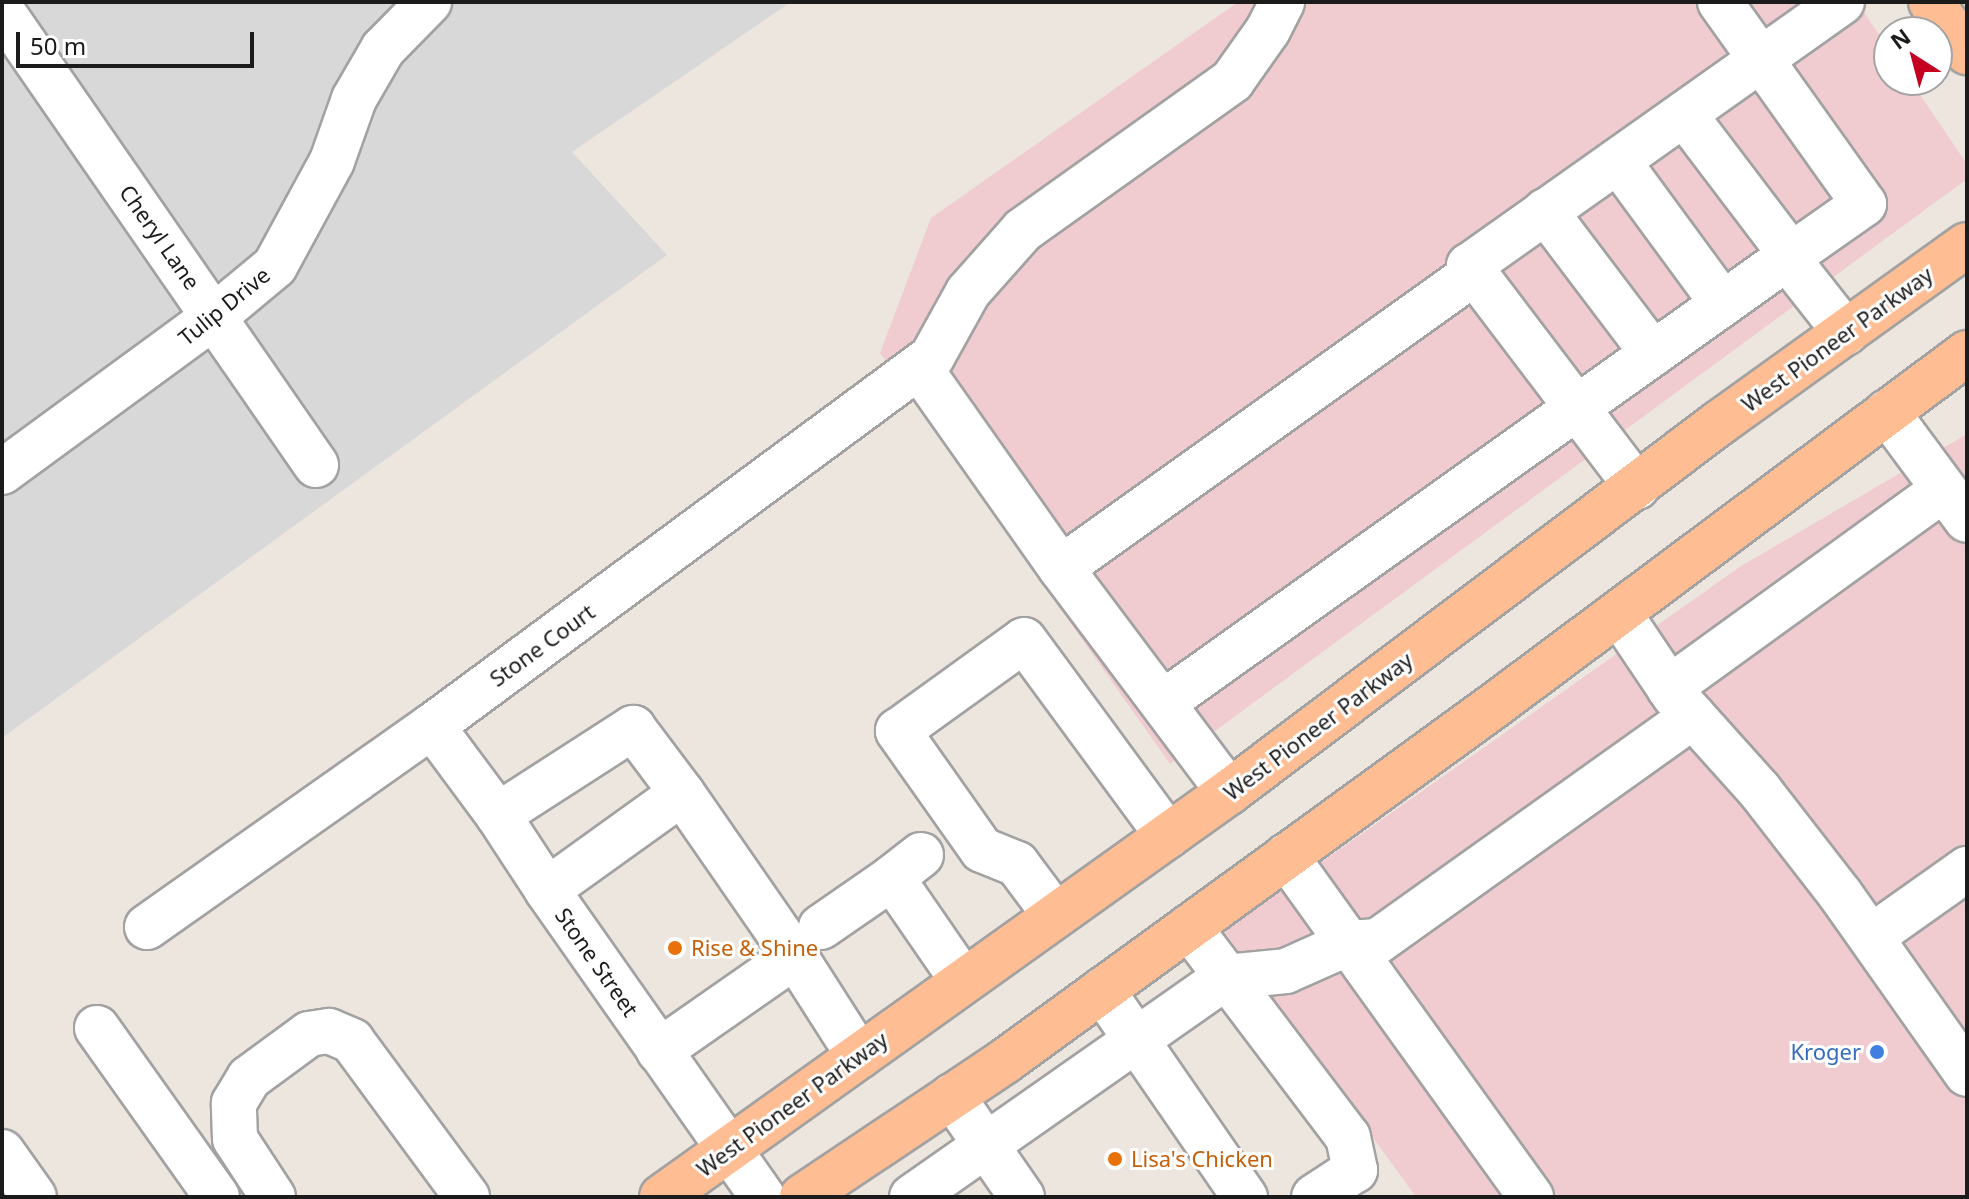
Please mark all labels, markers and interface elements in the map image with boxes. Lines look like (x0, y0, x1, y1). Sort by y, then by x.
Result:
scale bar (20, 16, 258, 66)
north arrow (1873, 16, 1953, 96)
text: N (1884, 21, 1916, 56)
text: 50 m (30, 29, 86, 62)
street label: Cheryl Lane (114, 180, 206, 294)
street label: Tulip Drive (173, 261, 275, 351)
street label: West Pioneer Parkway (1736, 261, 1938, 417)
street label: Stone Court (485, 598, 599, 692)
street label: West Pioneer Parkway (1218, 646, 1418, 806)
street label: Stone Street (550, 903, 644, 1021)
place label: Rise & Shine (691, 935, 818, 961)
marker: Rise & Shine (666, 939, 684, 957)
street label: West Pioneer Parkway (691, 1026, 893, 1182)
place label: Kroger (1790, 1039, 1861, 1065)
marker: Kroger (1868, 1043, 1886, 1061)
place label: Lisa's Chicken (1131, 1146, 1273, 1172)
marker: Lisa's Chicken (1106, 1150, 1124, 1168)

